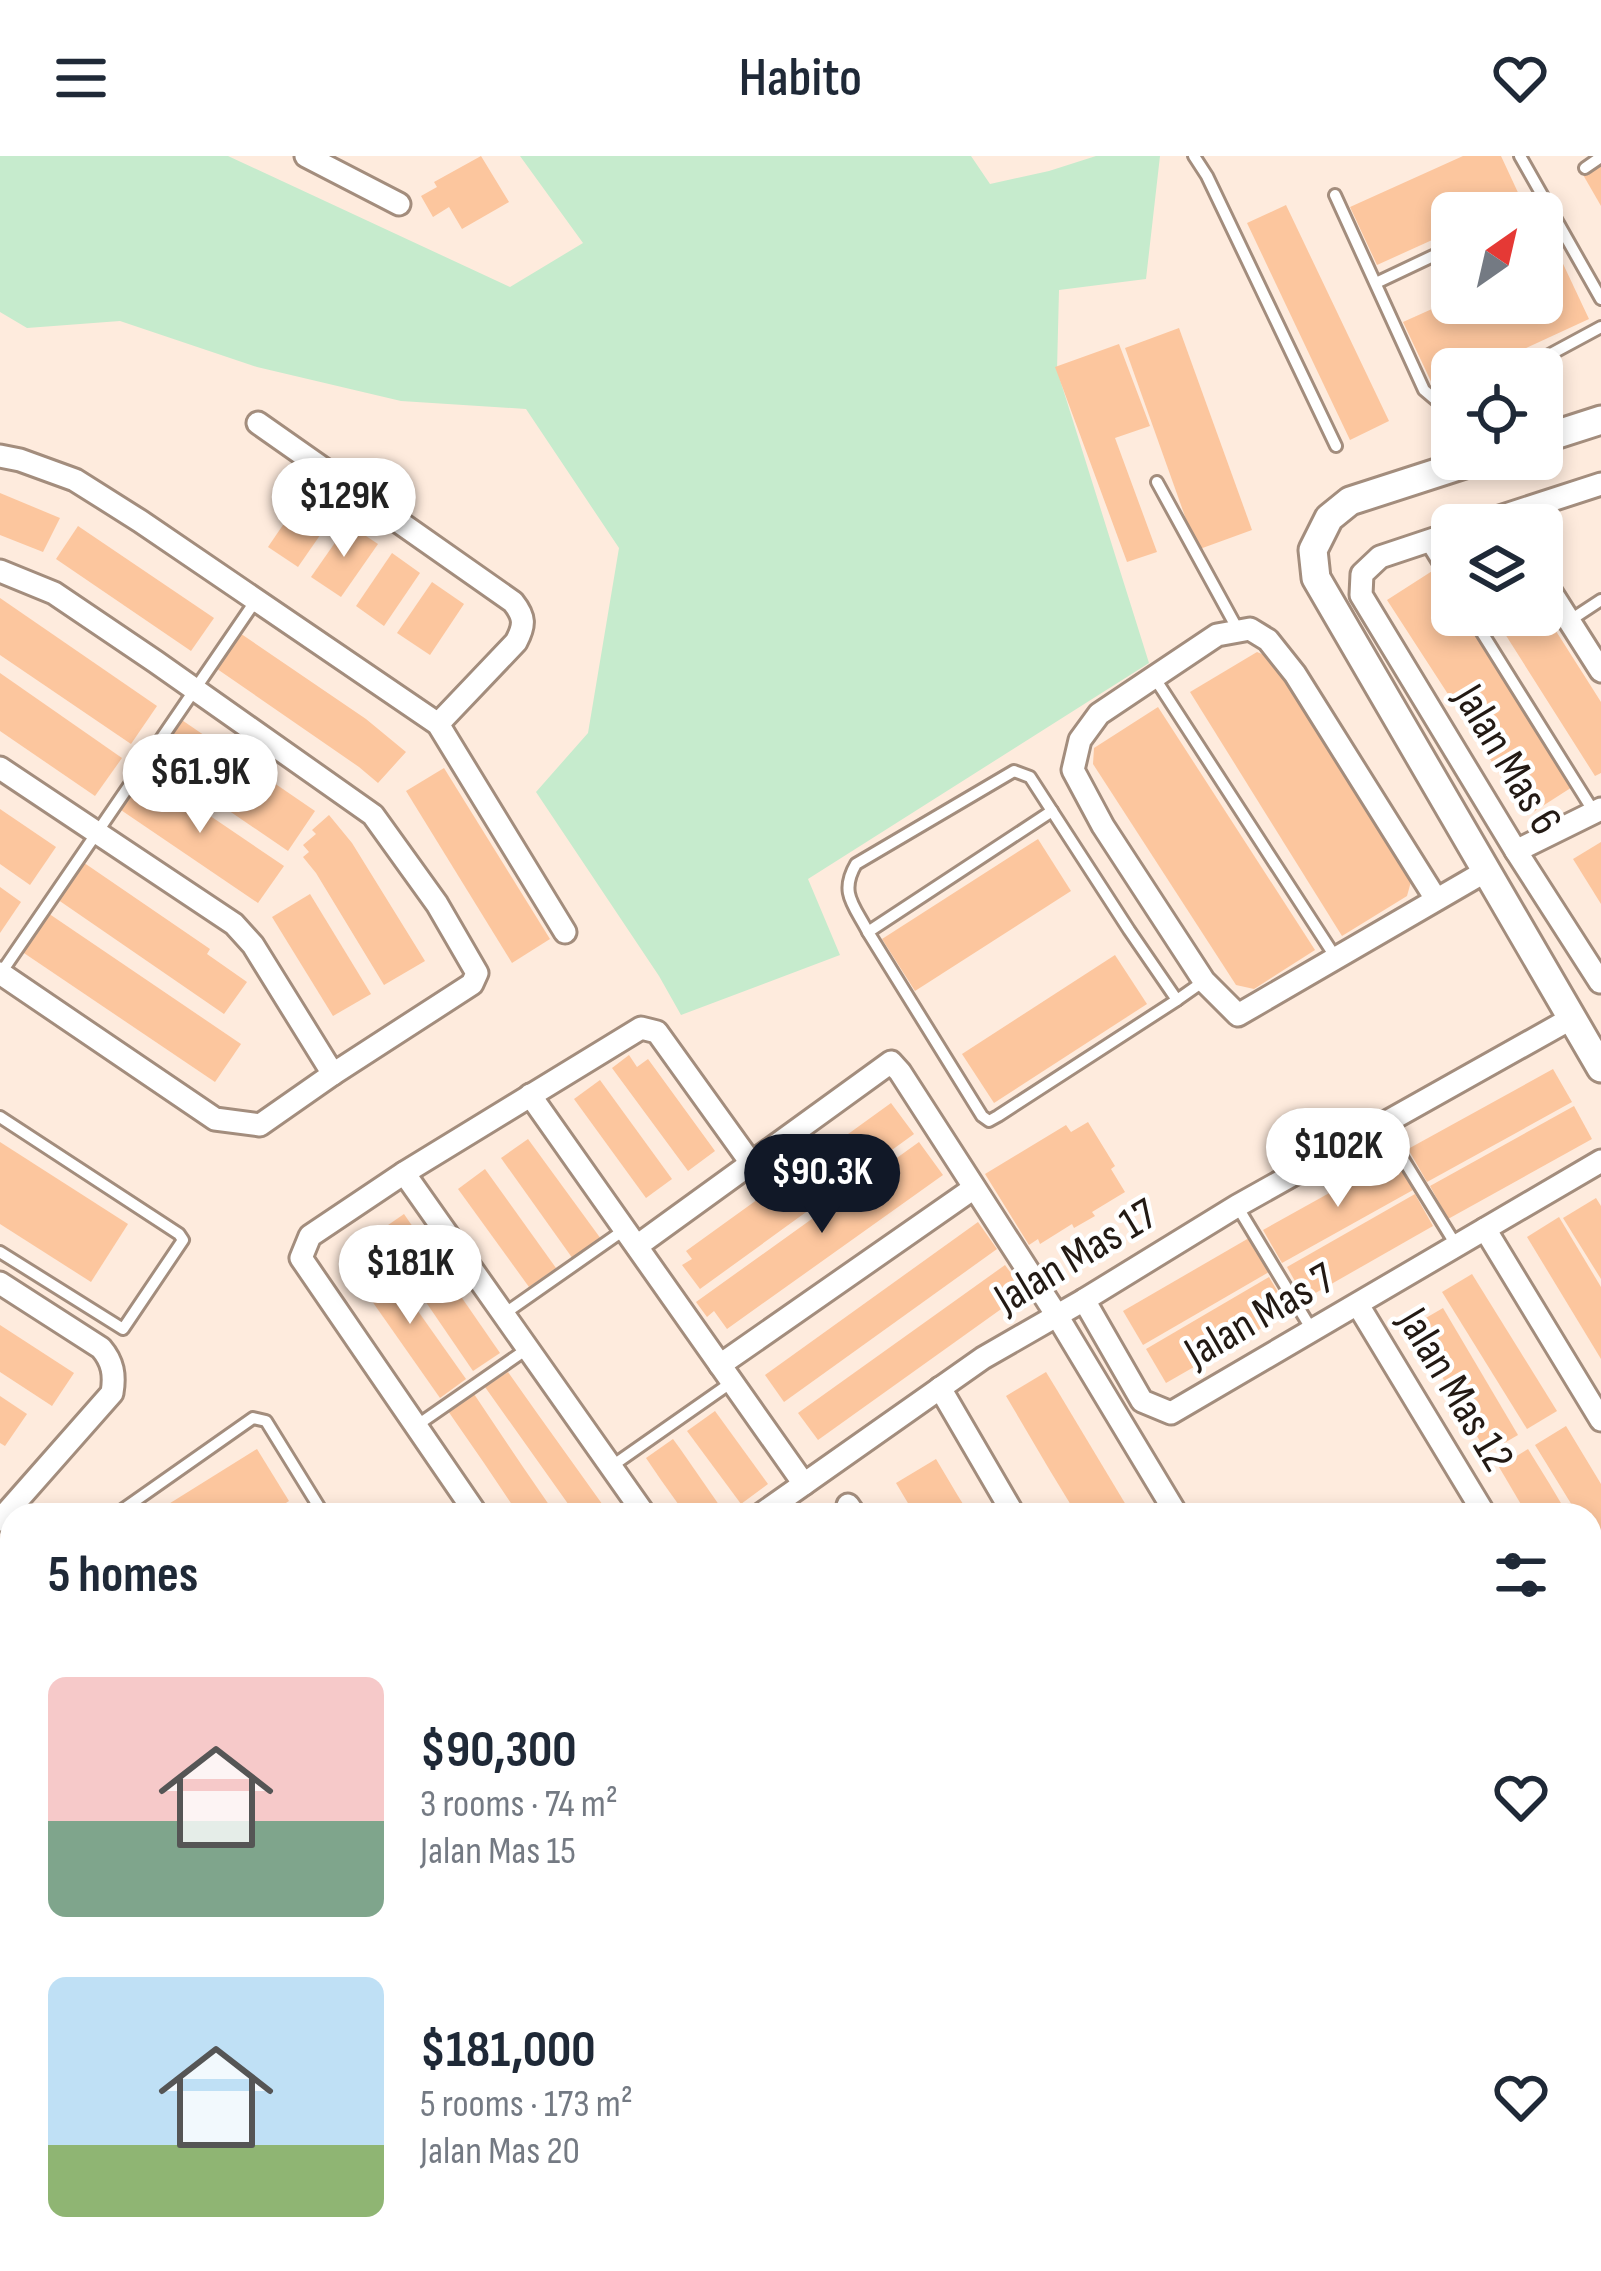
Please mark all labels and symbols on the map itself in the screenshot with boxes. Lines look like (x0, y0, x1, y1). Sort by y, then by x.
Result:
north arrow (1431, 192, 1563, 324)
pin: $129K (260, 458, 428, 560)
street label: Jalan Mas 6 (1440, 674, 1573, 845)
pin: $61.9K (102, 734, 298, 836)
pin: $102K (1254, 1108, 1422, 1210)
pin: $90.3K (724, 1134, 920, 1236)
street label: Jalan Mas 17 (984, 1187, 1167, 1327)
pin: $181K (326, 1225, 494, 1327)
street label: Jalan Mas 7 (1174, 1251, 1345, 1381)
street label: Jalan Mas 12 (1384, 1297, 1525, 1482)

